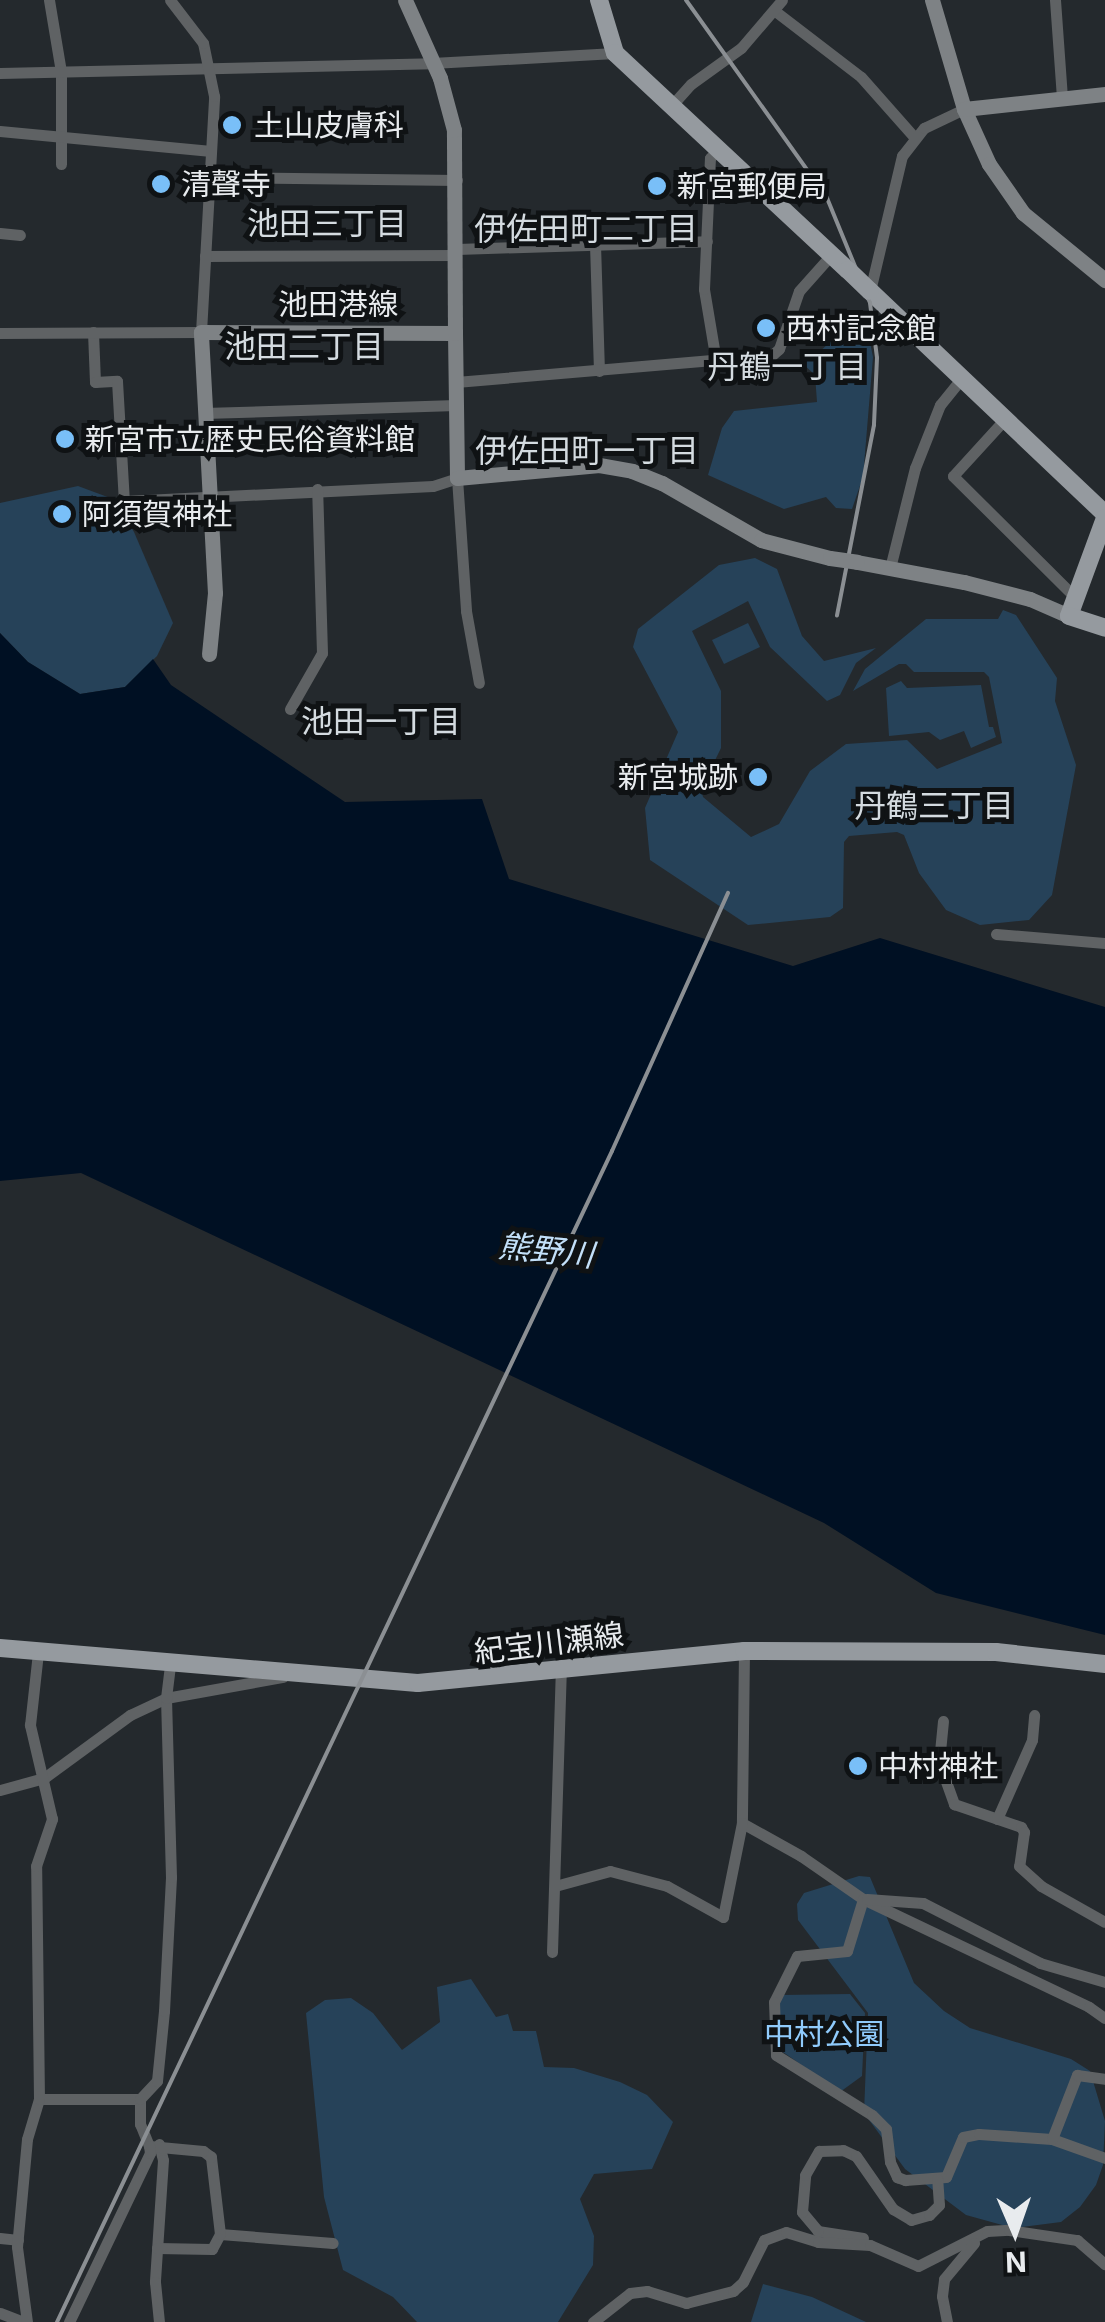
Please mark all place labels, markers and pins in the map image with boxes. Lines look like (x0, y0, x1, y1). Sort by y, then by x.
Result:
place label: 土山皮膚科 (254, 107, 404, 143)
marker: 土山皮膚科 (219, 112, 245, 138)
place label: 清聲寺 (181, 166, 271, 202)
place label: 新宮郵便局 (677, 168, 827, 204)
marker: 清聲寺 (150, 173, 172, 195)
marker: 新宮郵便局 (646, 175, 668, 197)
place label: 西村記念館 (786, 310, 936, 346)
marker: 西村記念館 (755, 317, 777, 339)
place label: 新宮市立歴史民俗資料館 (85, 421, 415, 457)
marker: 新宮市立歴史民俗資料館 (54, 428, 76, 450)
place label: 阿須賀神社 (82, 496, 232, 532)
marker: 阿須賀神社 (51, 503, 73, 525)
place label: 新宮城跡 (618, 759, 738, 795)
marker: 新宮城跡 (747, 766, 769, 788)
place label: 中村神社 (878, 1748, 998, 1784)
marker: 中村神社 (847, 1755, 869, 1777)

